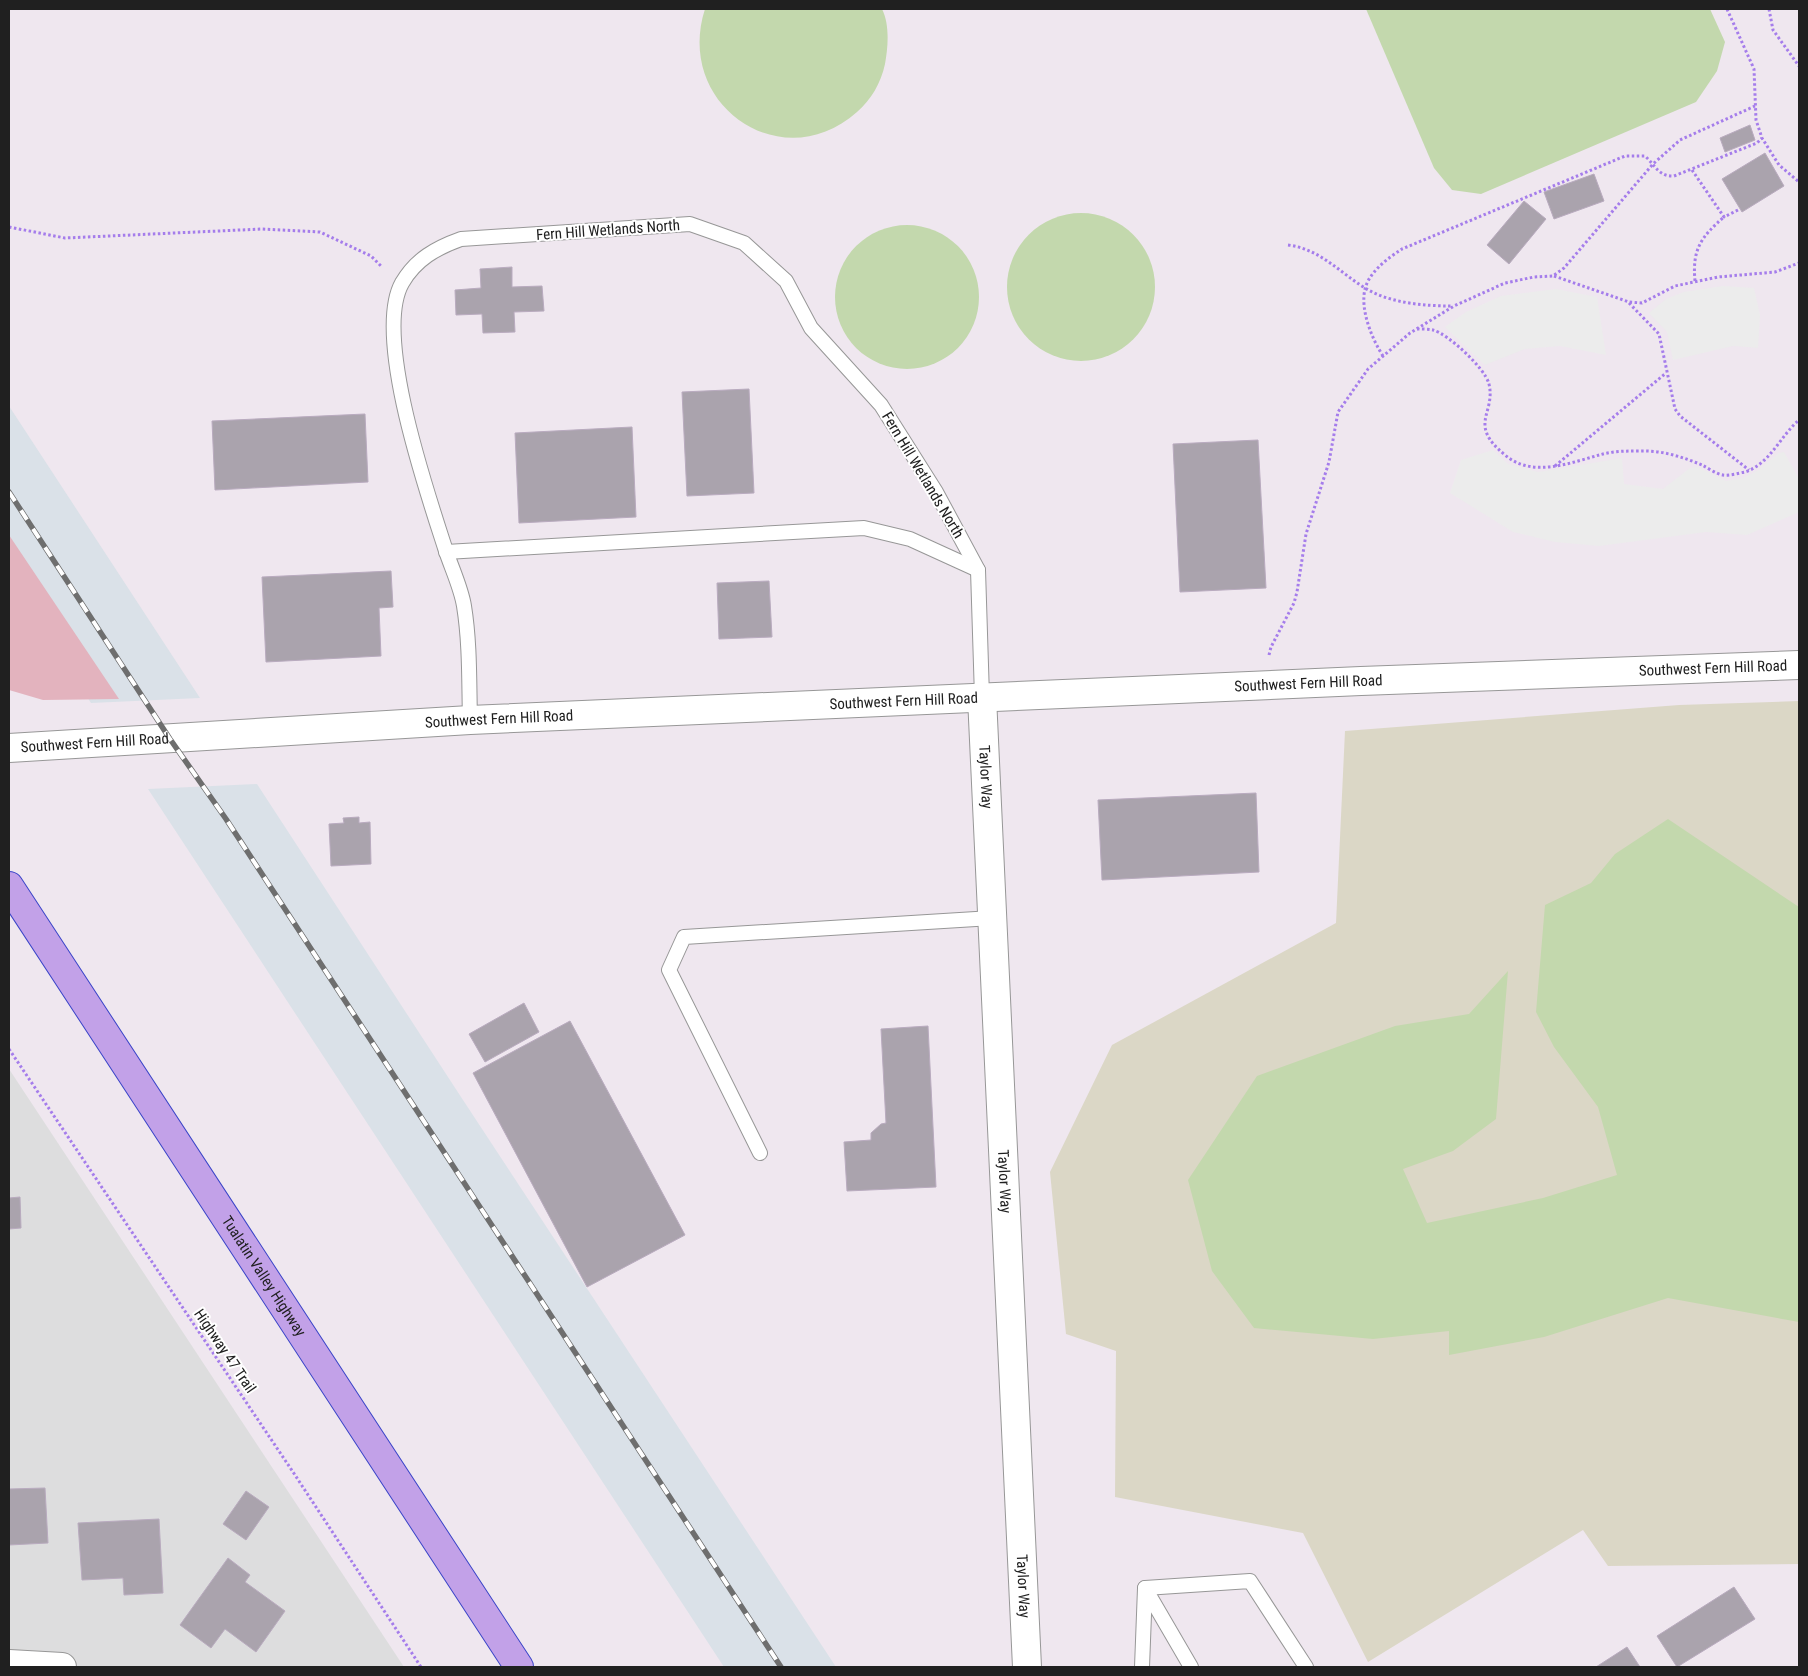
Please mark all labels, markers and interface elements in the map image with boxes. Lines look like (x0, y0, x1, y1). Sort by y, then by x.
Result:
street label: Fern Hill Wetlands North (535, 216, 681, 244)
street label: Fern Hill Wetlands North (878, 409, 968, 541)
street label: Southwest Fern Hill Road (1639, 656, 1788, 680)
street label: Southwest Fern Hill Road (1234, 671, 1383, 696)
street label: Southwest Fern Hill Road (829, 689, 978, 713)
street label: Southwest Fern Hill Road (424, 706, 574, 732)
street label: Southwest Fern Hill Road (20, 729, 169, 756)
street label: Taylor Way (975, 745, 996, 809)
street label: Taylor Way (994, 1149, 1015, 1214)
street label: Tualatin Valley Highway (218, 1213, 310, 1340)
street label: Highway 47 Trail (190, 1306, 260, 1396)
street label: Taylor Way (1013, 1554, 1034, 1618)

